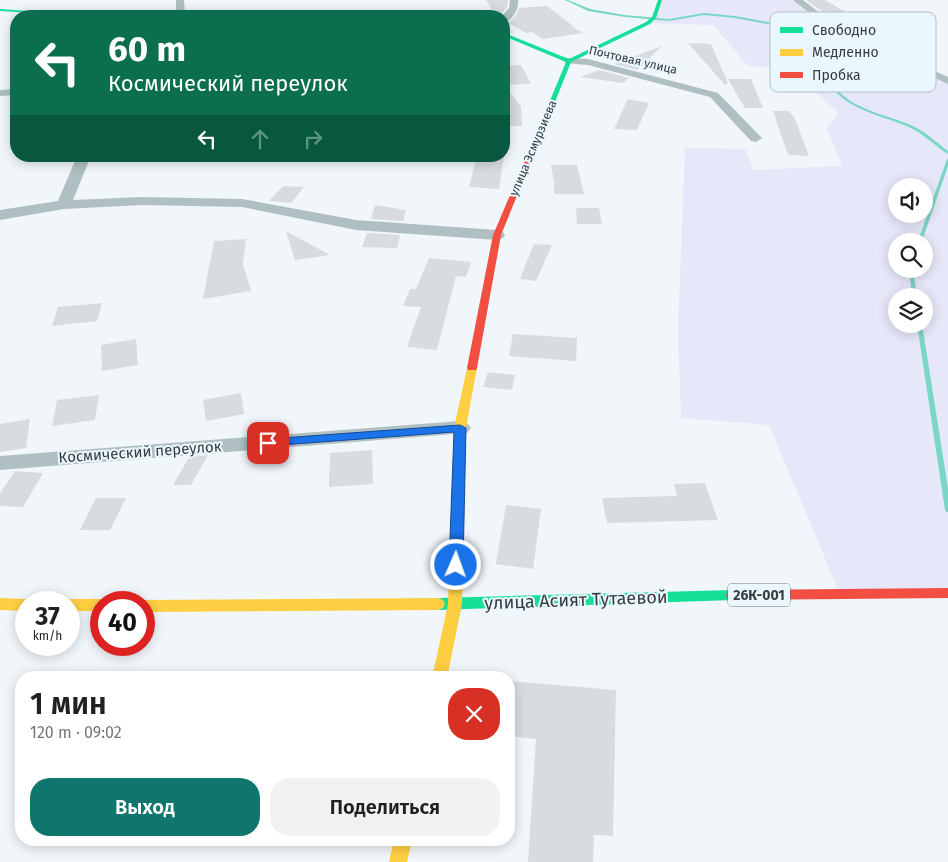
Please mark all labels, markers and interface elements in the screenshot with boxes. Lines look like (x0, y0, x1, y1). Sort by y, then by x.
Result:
legend (770, 12, 936, 92)
text: Свободно (812, 22, 876, 39)
text: 60 m (108, 28, 186, 70)
icon: left (25, 30, 90, 95)
street label: Почтовая улица (587, 43, 679, 77)
text: Медленно (812, 44, 879, 61)
text: Пробка (812, 67, 861, 84)
text: Космический переулок (108, 70, 348, 97)
street label: улица Эсмурзиева (507, 98, 559, 198)
icon: left (193, 125, 221, 153)
icon: ahead (246, 125, 274, 153)
icon: right (299, 125, 327, 153)
map controls (888, 178, 933, 333)
button: sound (888, 178, 933, 223)
button: search (888, 233, 933, 278)
button: layers (888, 288, 933, 333)
pin (247, 422, 289, 464)
icon: arrive (254, 429, 282, 457)
street label: Космический переулок (58, 437, 222, 467)
position arrow (429, 538, 481, 590)
road number: 26К-001 (728, 584, 790, 606)
street label: улица Асият Тутаевой (484, 586, 668, 614)
speed limit sign: 40 (90, 591, 155, 656)
text: 37 (35, 602, 60, 632)
text: km/h (33, 629, 62, 643)
text: 1 мин (30, 686, 107, 722)
button: close (448, 688, 500, 740)
text: 120 m · 09:02 (30, 723, 122, 742)
button: Выход (30, 778, 260, 836)
button: Поделиться (270, 778, 500, 836)

